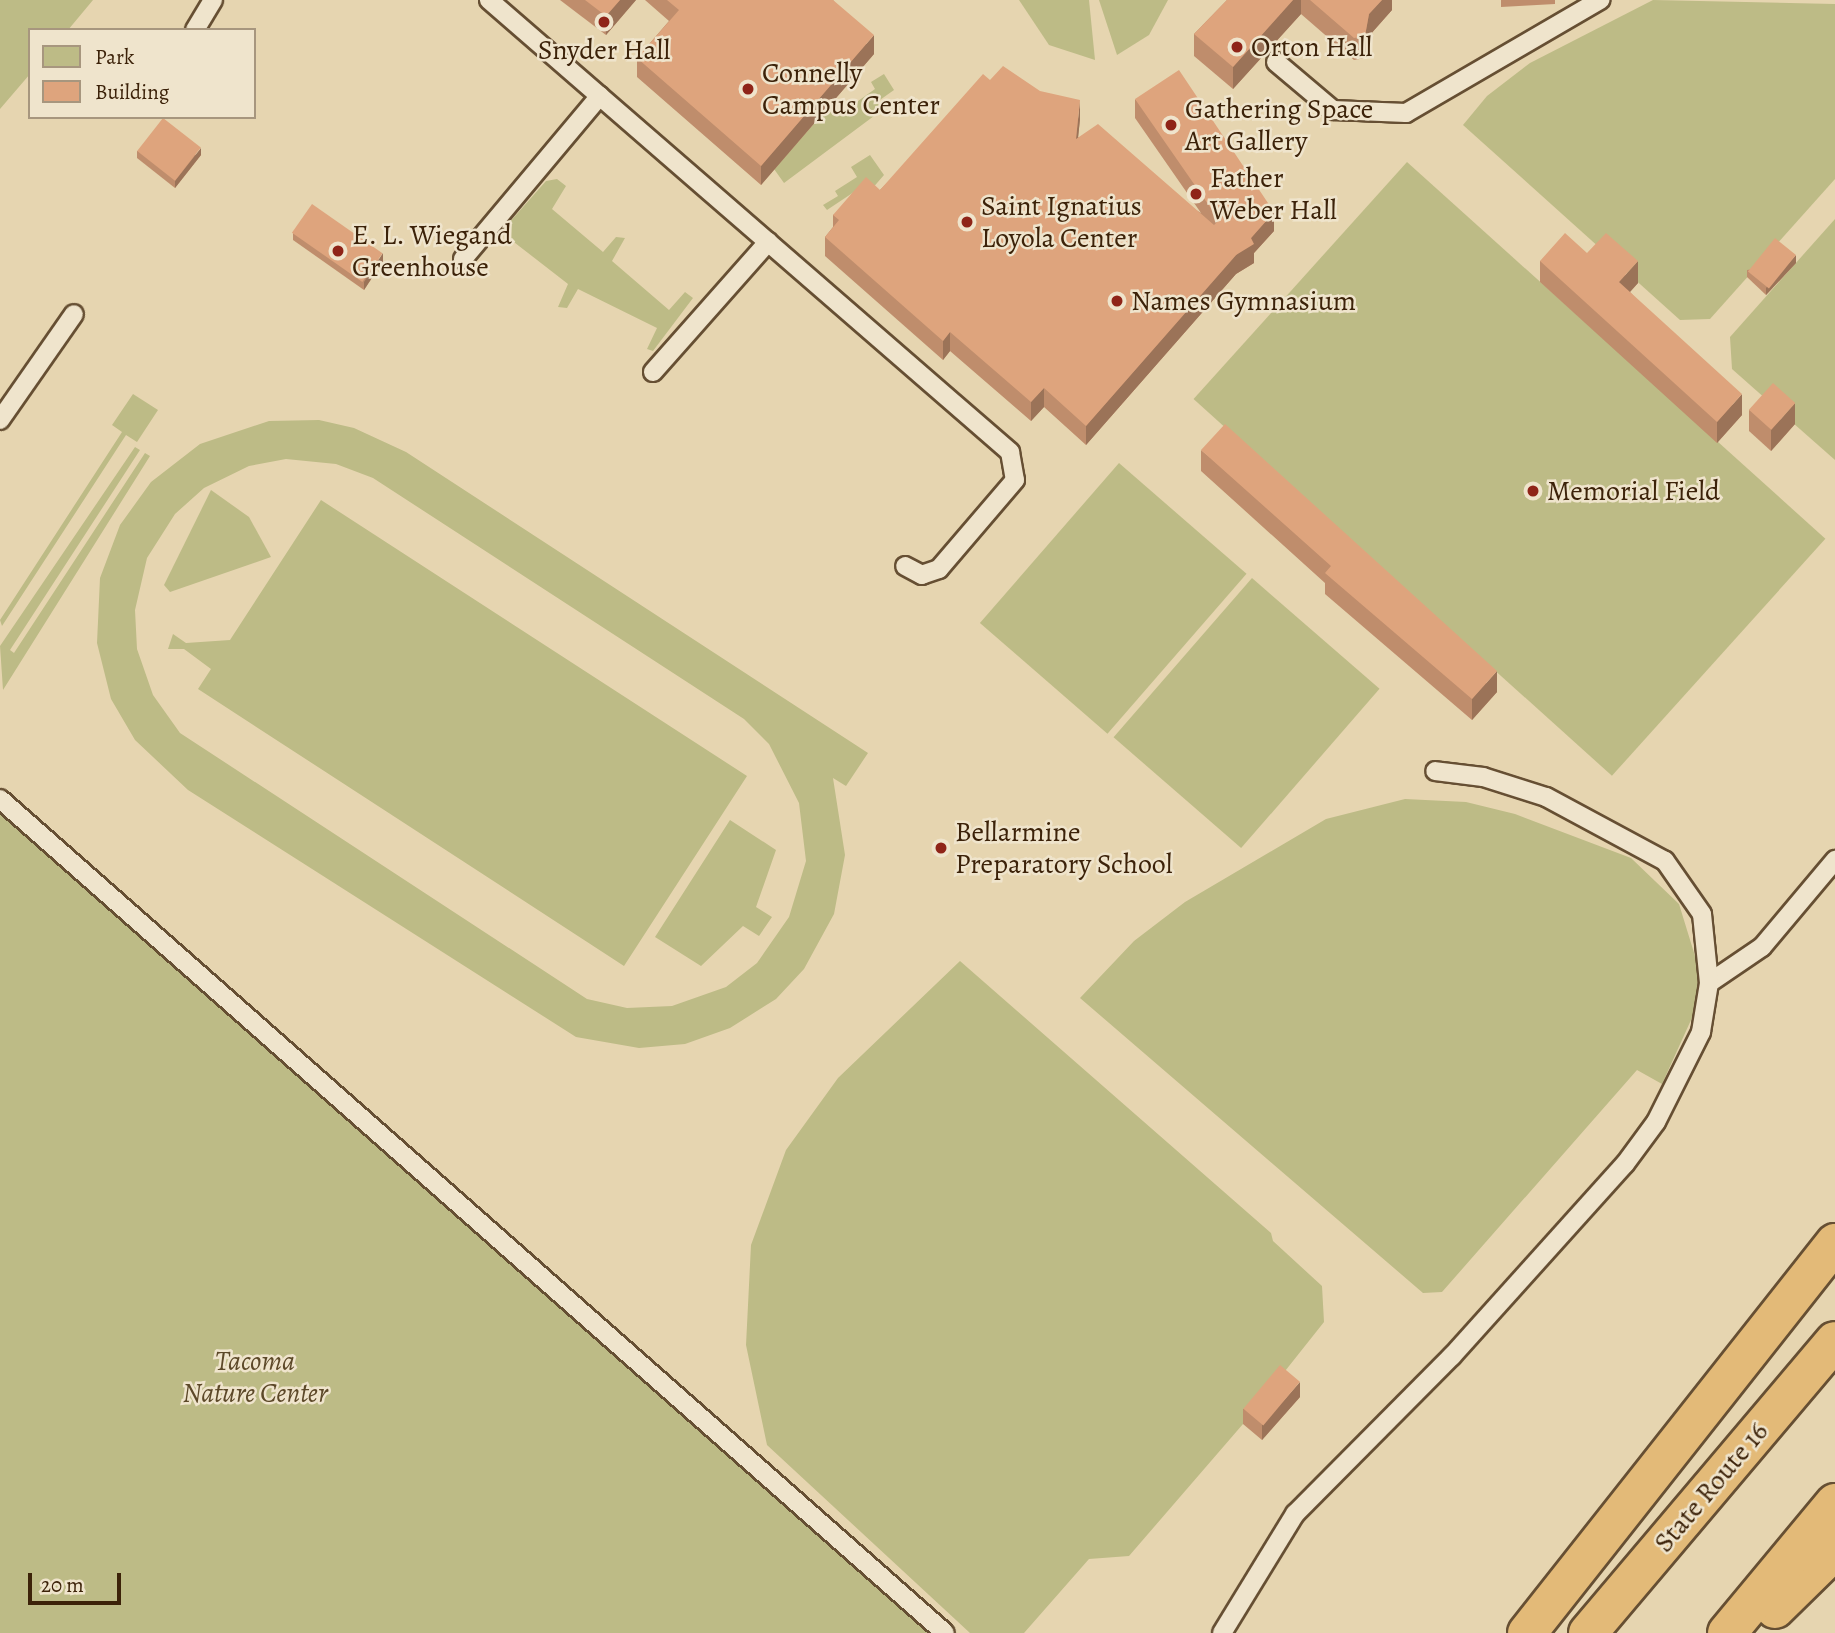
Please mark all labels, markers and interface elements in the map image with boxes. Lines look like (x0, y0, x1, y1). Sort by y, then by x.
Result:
marker: Snyder Hall (596, 14, 612, 30)
legend (28, 28, 256, 119)
place label: Orton Hall (1251, 30, 1372, 64)
place label: Snyder Hall (538, 33, 670, 67)
marker: Orton Hall (1229, 39, 1245, 55)
text: Park (95, 43, 134, 71)
place label: Connelly Campus Center (762, 56, 940, 122)
text: Building (95, 78, 169, 106)
marker: Connelly Campus Center (740, 81, 756, 97)
place label: Gathering Space Art Gallery (1185, 92, 1373, 158)
marker: Gathering Space Art Gallery (1163, 117, 1179, 133)
place label: Father Weber Hall (1210, 161, 1337, 227)
marker: Father Weber Hall (1188, 186, 1204, 202)
place label: Saint Ignatius Loyola Center (981, 189, 1142, 255)
marker: Saint Ignatius Loyola Center (959, 214, 975, 230)
place label: E. L. Wiegand Greenhouse (352, 218, 513, 284)
marker: E. L. Wiegand Greenhouse (330, 243, 346, 259)
place label: Names Gymnasium (1131, 284, 1356, 318)
marker: Names Gymnasium (1109, 293, 1125, 309)
place label: Memorial Field (1547, 474, 1720, 508)
marker: Memorial Field (1525, 483, 1541, 499)
place label: Bellarmine Preparatory School (955, 815, 1173, 881)
marker: Bellarmine Preparatory School (933, 840, 949, 856)
park label: Tacoma Nature Center (182, 1344, 328, 1410)
street label: State Route 16 (1647, 1415, 1775, 1559)
scale bar (32, 1560, 124, 1604)
text: 20 m (41, 1571, 84, 1599)

